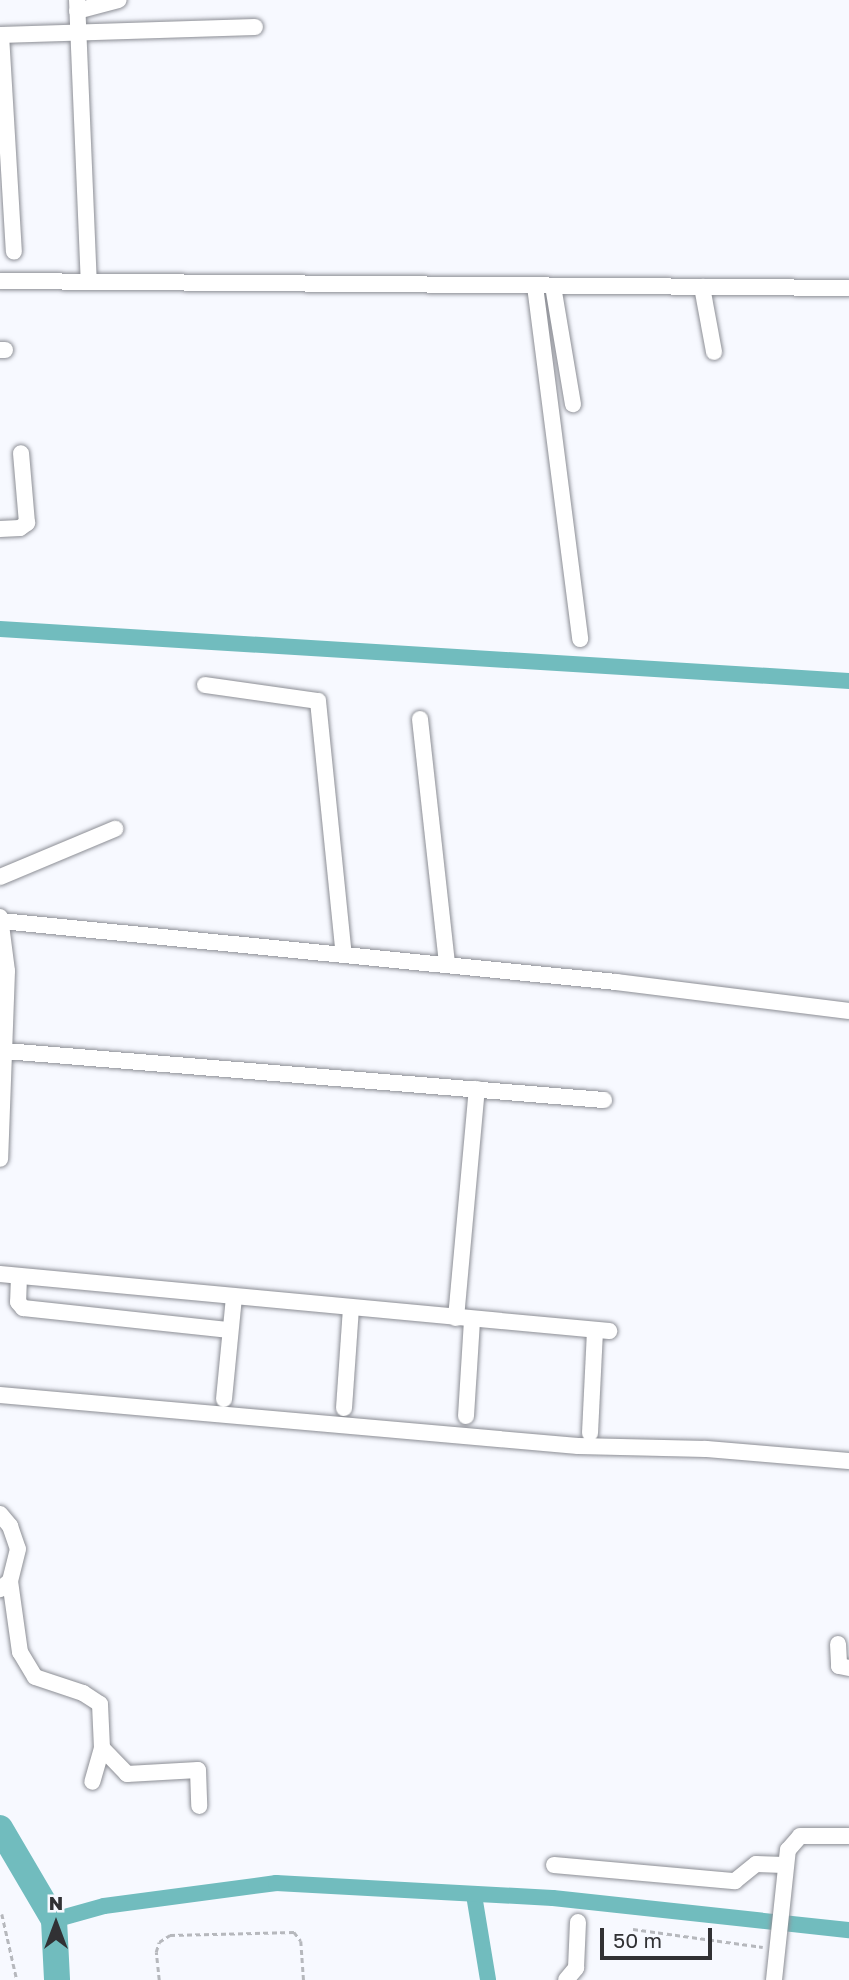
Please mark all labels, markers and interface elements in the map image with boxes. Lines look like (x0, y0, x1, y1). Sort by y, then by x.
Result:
north arrow (21, 1889, 91, 1959)
text: N (49, 1891, 63, 1914)
scale bar (604, 1913, 716, 1957)
text: 50 m (613, 1927, 662, 1953)

